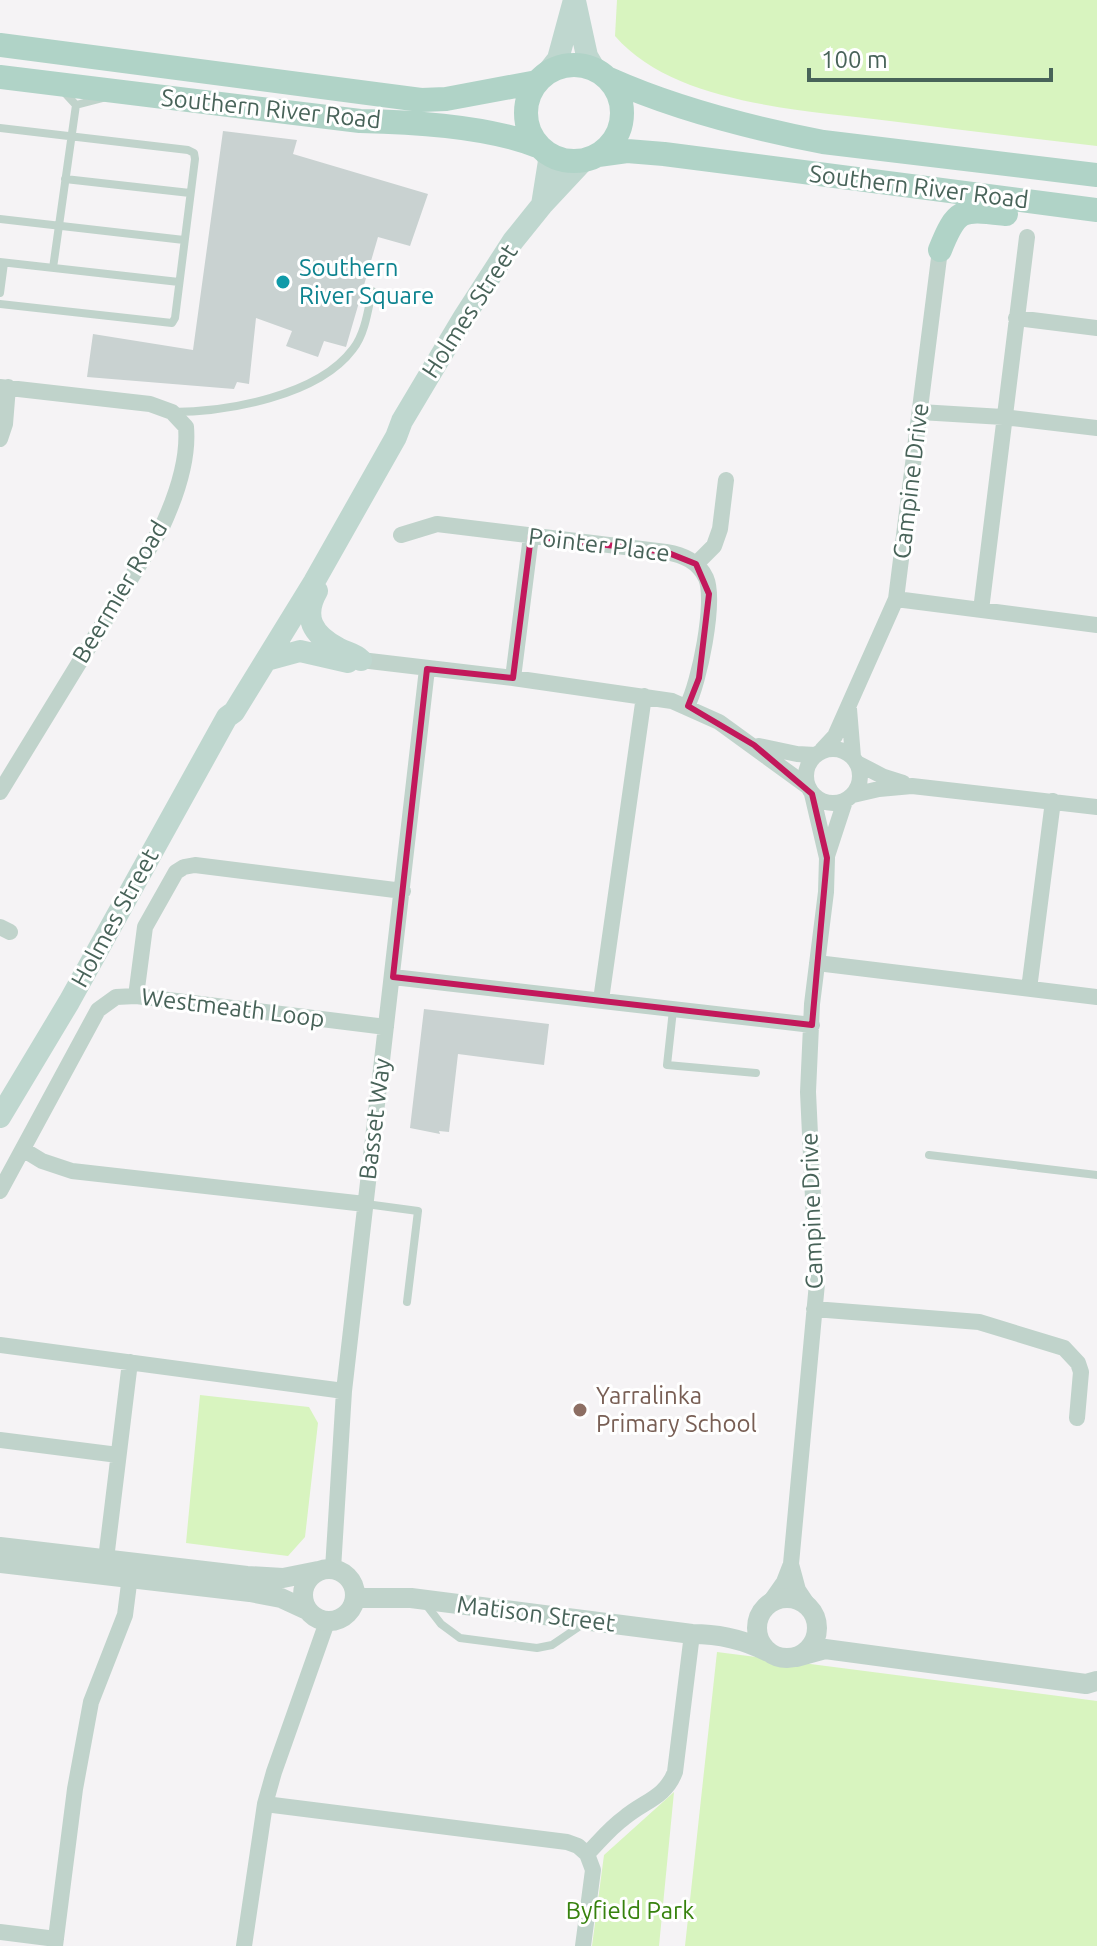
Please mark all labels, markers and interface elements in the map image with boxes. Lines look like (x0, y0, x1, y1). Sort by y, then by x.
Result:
scale bar (809, 32, 1051, 82)
text: 100 m (821, 46, 888, 73)
street label: Southern River Road (160, 84, 382, 133)
street label: Southern River Road (808, 160, 1030, 213)
street label: Holmes Street (416, 238, 523, 383)
place label: Southern River Square (299, 254, 434, 309)
marker: Southern River Square (274, 273, 292, 291)
street label: Campine Drive (888, 401, 933, 560)
street label: Beermier Road (67, 516, 172, 668)
street label: Pointer Place (527, 522, 671, 567)
street label: Holmes Street (65, 843, 164, 992)
street label: Westmeath Loop (140, 983, 326, 1032)
street label: Basset Way (354, 1056, 395, 1181)
street label: Campine Drive (795, 1132, 828, 1290)
place label: Yarralinka Primary School (596, 1382, 757, 1437)
marker: Yarralinka Primary School (571, 1401, 589, 1419)
street label: Matison Street (455, 1590, 617, 1637)
park label: Byfield Park (566, 1897, 694, 1924)

